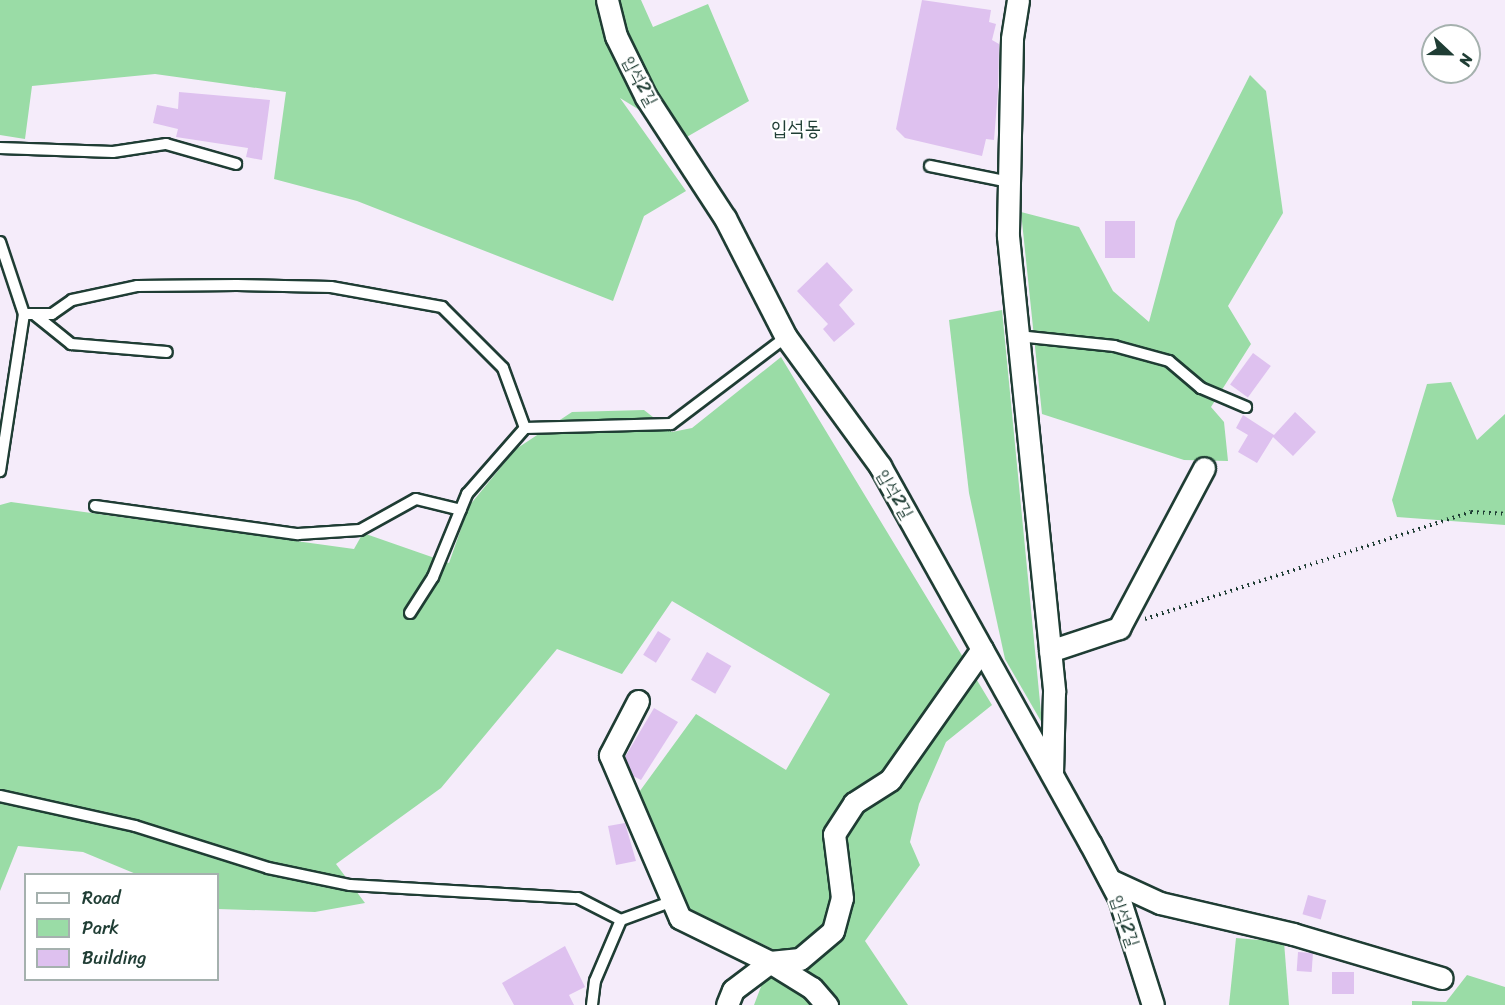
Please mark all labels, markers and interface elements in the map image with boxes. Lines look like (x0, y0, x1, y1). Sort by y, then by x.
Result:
north arrow (1421, 24, 1481, 84)
text: N (1451, 50, 1482, 71)
street label: 입석2길 (618, 52, 662, 110)
district label: 입석동 (771, 115, 821, 141)
street label: 입석2길 (872, 465, 918, 523)
legend (24, 873, 219, 981)
text: Road (82, 882, 121, 914)
street label: 입석2길 (1106, 892, 1144, 950)
text: Park (82, 912, 119, 944)
text: Building (82, 942, 146, 974)

